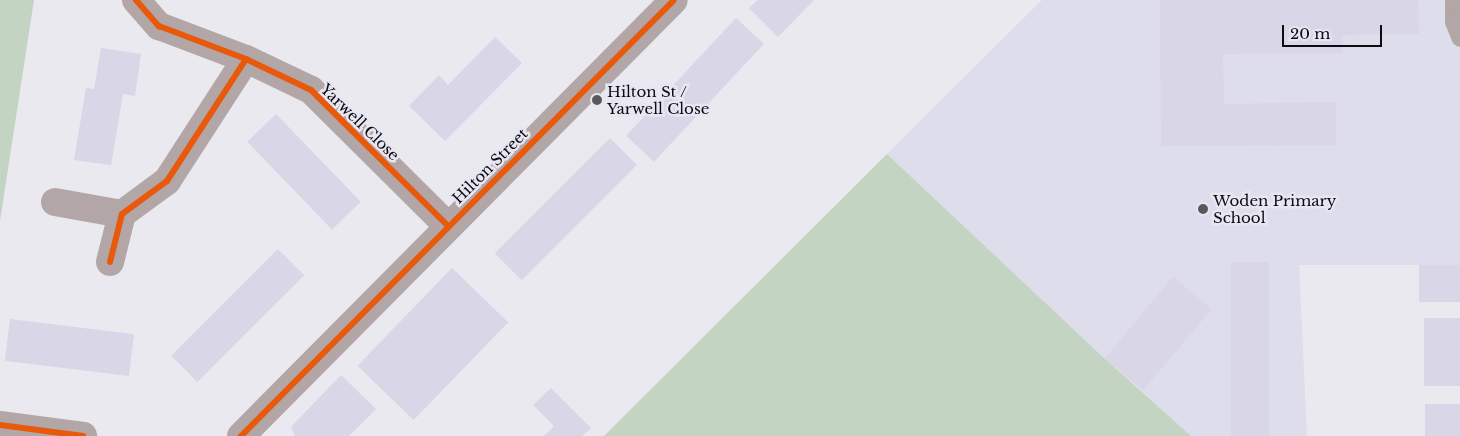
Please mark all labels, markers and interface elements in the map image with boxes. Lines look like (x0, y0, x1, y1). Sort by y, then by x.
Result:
scale bar (1285, 15, 1385, 47)
text: 20 m (1290, 24, 1330, 43)
street label: Yarwell Close (317, 80, 403, 164)
place label: Hilton St / Yarwell Close (607, 82, 709, 117)
marker: Hilton St / Yarwell Close (591, 94, 603, 106)
street label: Hilton Street (449, 125, 531, 207)
place label: Woden Primary School (1213, 191, 1336, 226)
marker: Woden Primary School (1197, 203, 1209, 215)

